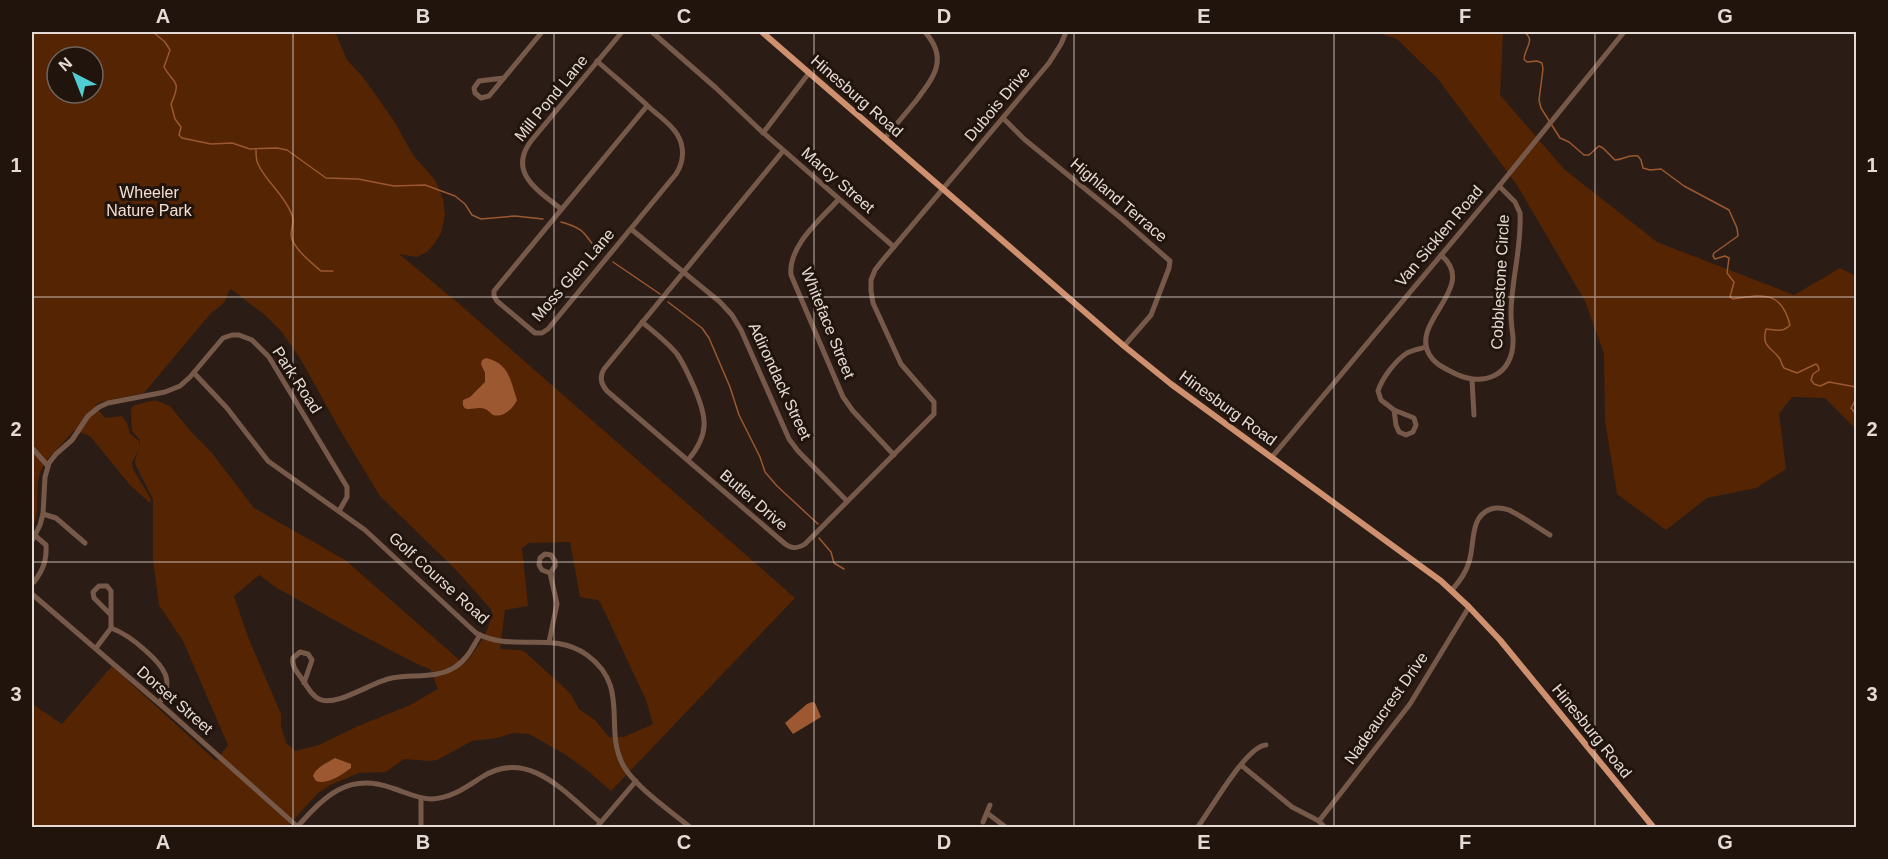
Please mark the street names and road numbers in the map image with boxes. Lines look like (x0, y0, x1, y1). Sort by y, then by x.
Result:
street label: Mill Pond Lane (511, 51, 591, 144)
street label: Hinesburg Road (808, 52, 906, 140)
street label: Dubois Drive (961, 63, 1033, 145)
street label: Marcy Street (798, 144, 878, 217)
street label: Highland Terrace (1067, 155, 1171, 245)
street label: Van Sicklen Road (1392, 182, 1486, 290)
street label: Cobblestone Circle (1488, 214, 1512, 350)
street label: Moss Glen Lane (528, 225, 618, 325)
street label: Whiteface Street (798, 265, 858, 382)
street label: Adirondack Street (745, 320, 815, 443)
street label: Park Road (269, 344, 325, 416)
street label: Hinesburg Road (1176, 367, 1280, 449)
street label: Butler Drive (717, 466, 791, 534)
street label: Golf Course Road (386, 529, 492, 627)
street label: Nadeaucrest Drive (1341, 649, 1431, 767)
street label: Dorset Street (134, 663, 217, 738)
street label: Hinesburg Road (1549, 681, 1635, 781)

